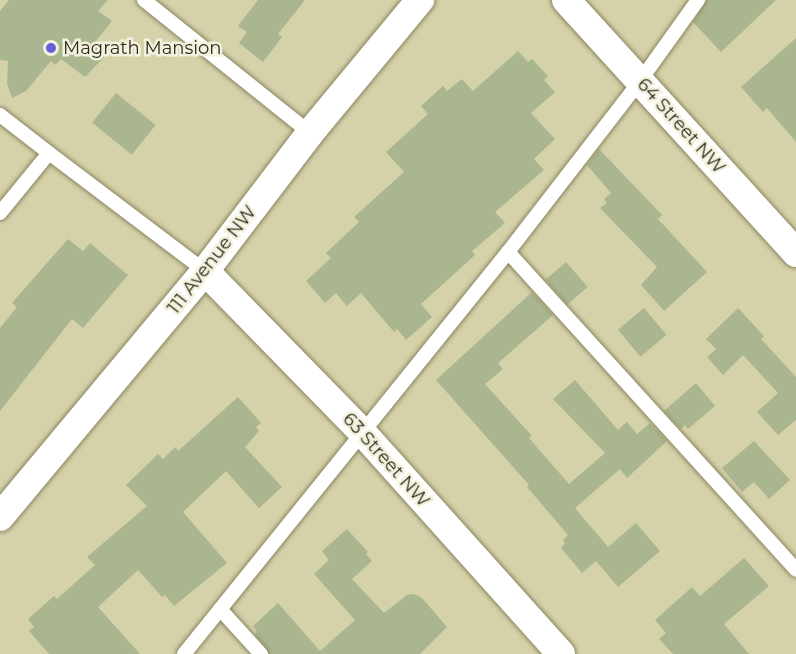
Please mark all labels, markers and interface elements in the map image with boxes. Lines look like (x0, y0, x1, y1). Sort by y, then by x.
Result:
place label: Magrath Mansion (63, 37, 221, 59)
marker: Magrath Mansion (44, 41, 58, 55)
street label: 64 Street NW (632, 74, 730, 178)
street label: 111 Avenue NW (163, 202, 261, 318)
street label: 63 Street NW (338, 408, 434, 512)

